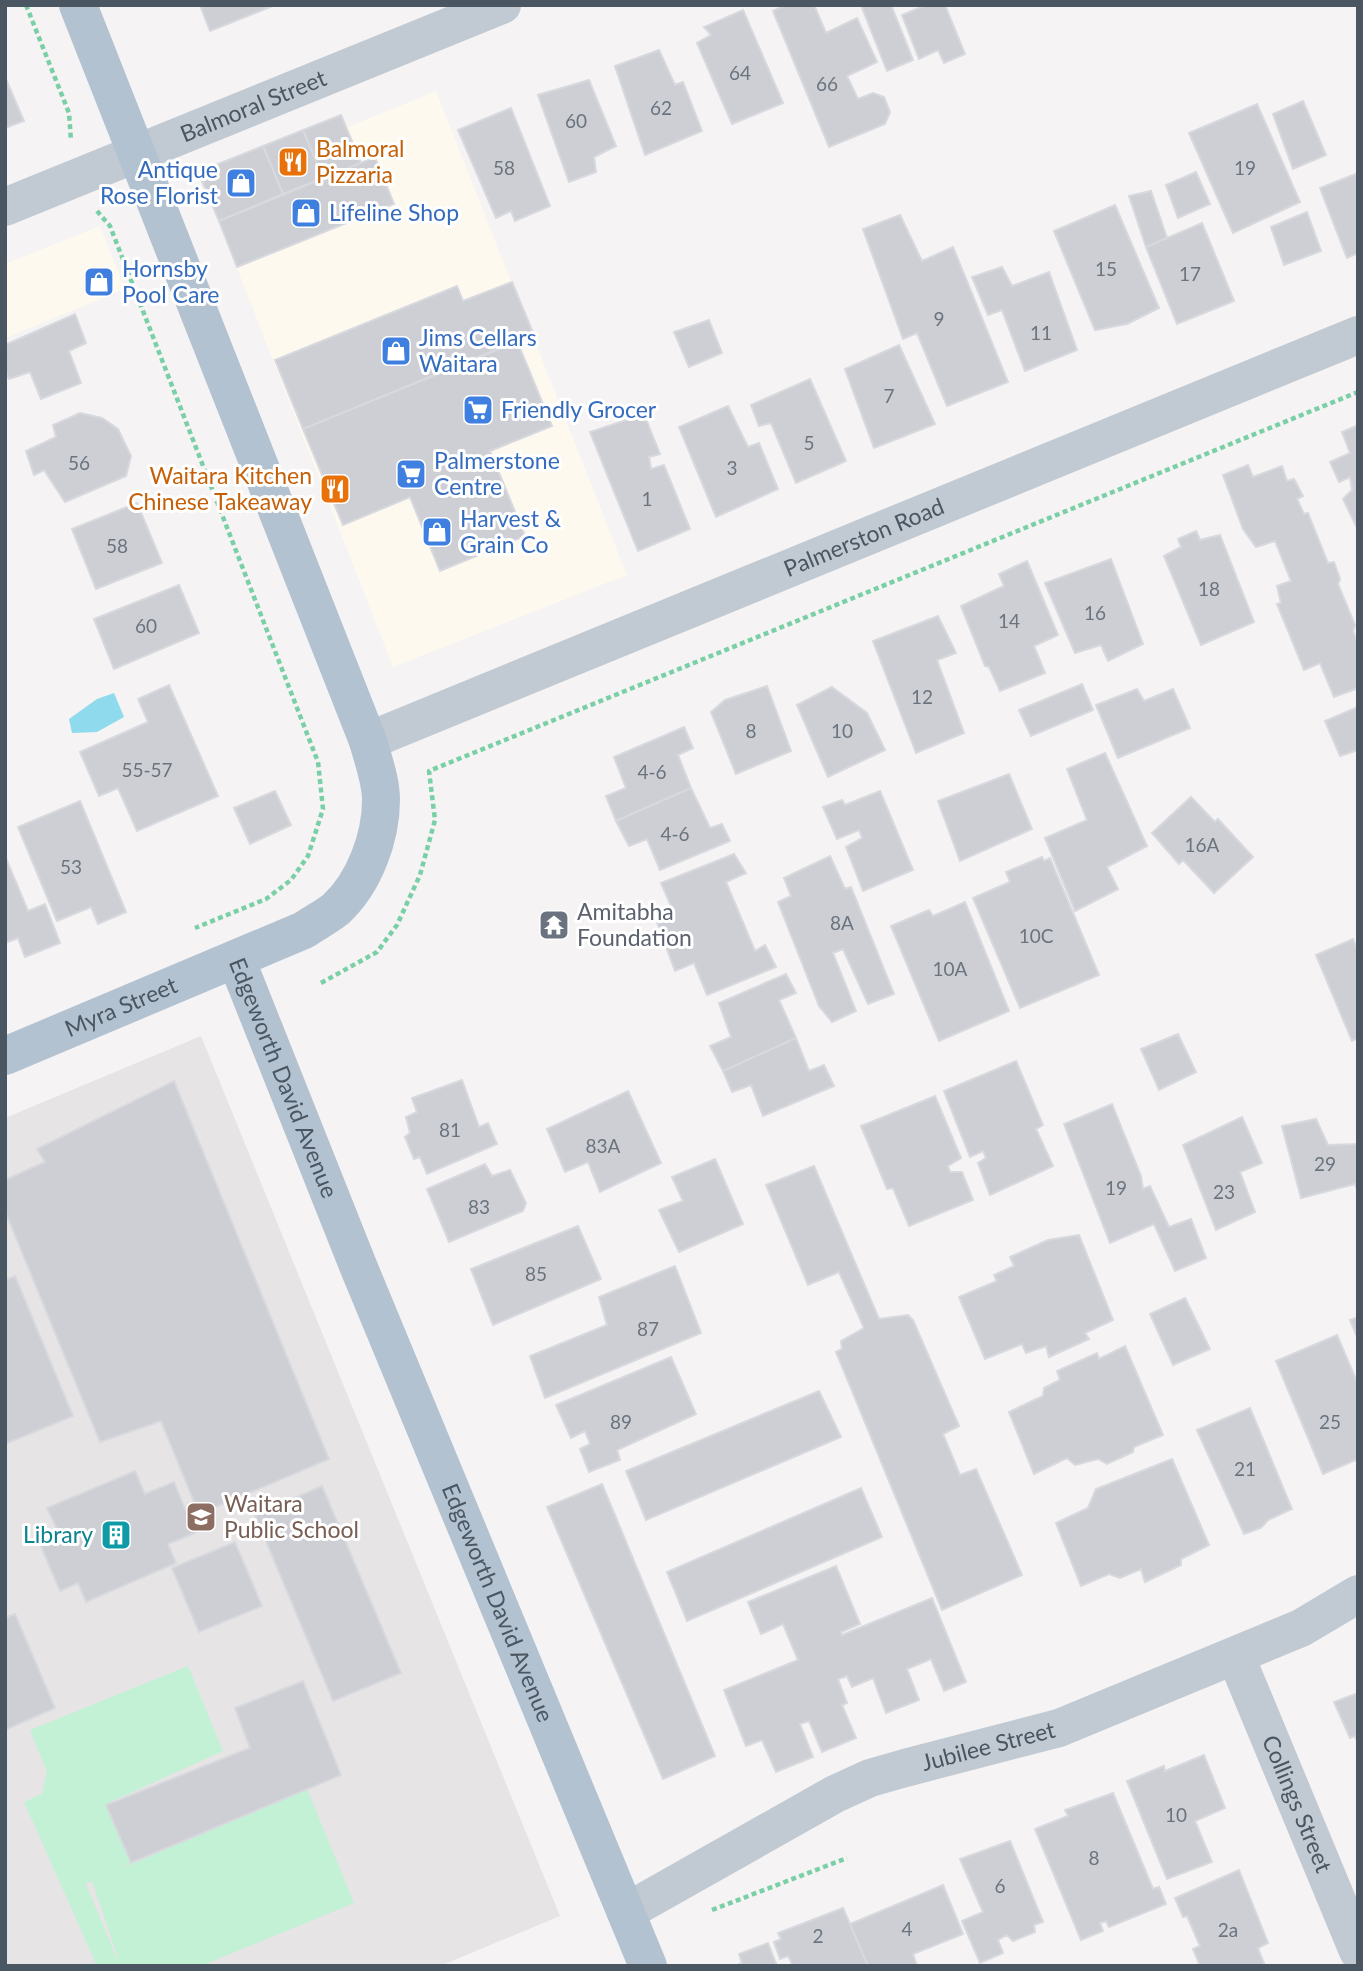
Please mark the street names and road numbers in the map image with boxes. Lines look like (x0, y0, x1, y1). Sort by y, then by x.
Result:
street label: Balmoral Street (176, 63, 331, 147)
street label: Palmerston Road (779, 491, 948, 582)
street label: Edgeworth David Avenue (224, 954, 345, 1202)
street label: Myra Street (60, 970, 182, 1042)
street label: Edgeworth David Avenue (437, 1479, 560, 1726)
street label: Jubilee Street (918, 1714, 1059, 1776)
street label: Collings Street (1257, 1731, 1339, 1877)

